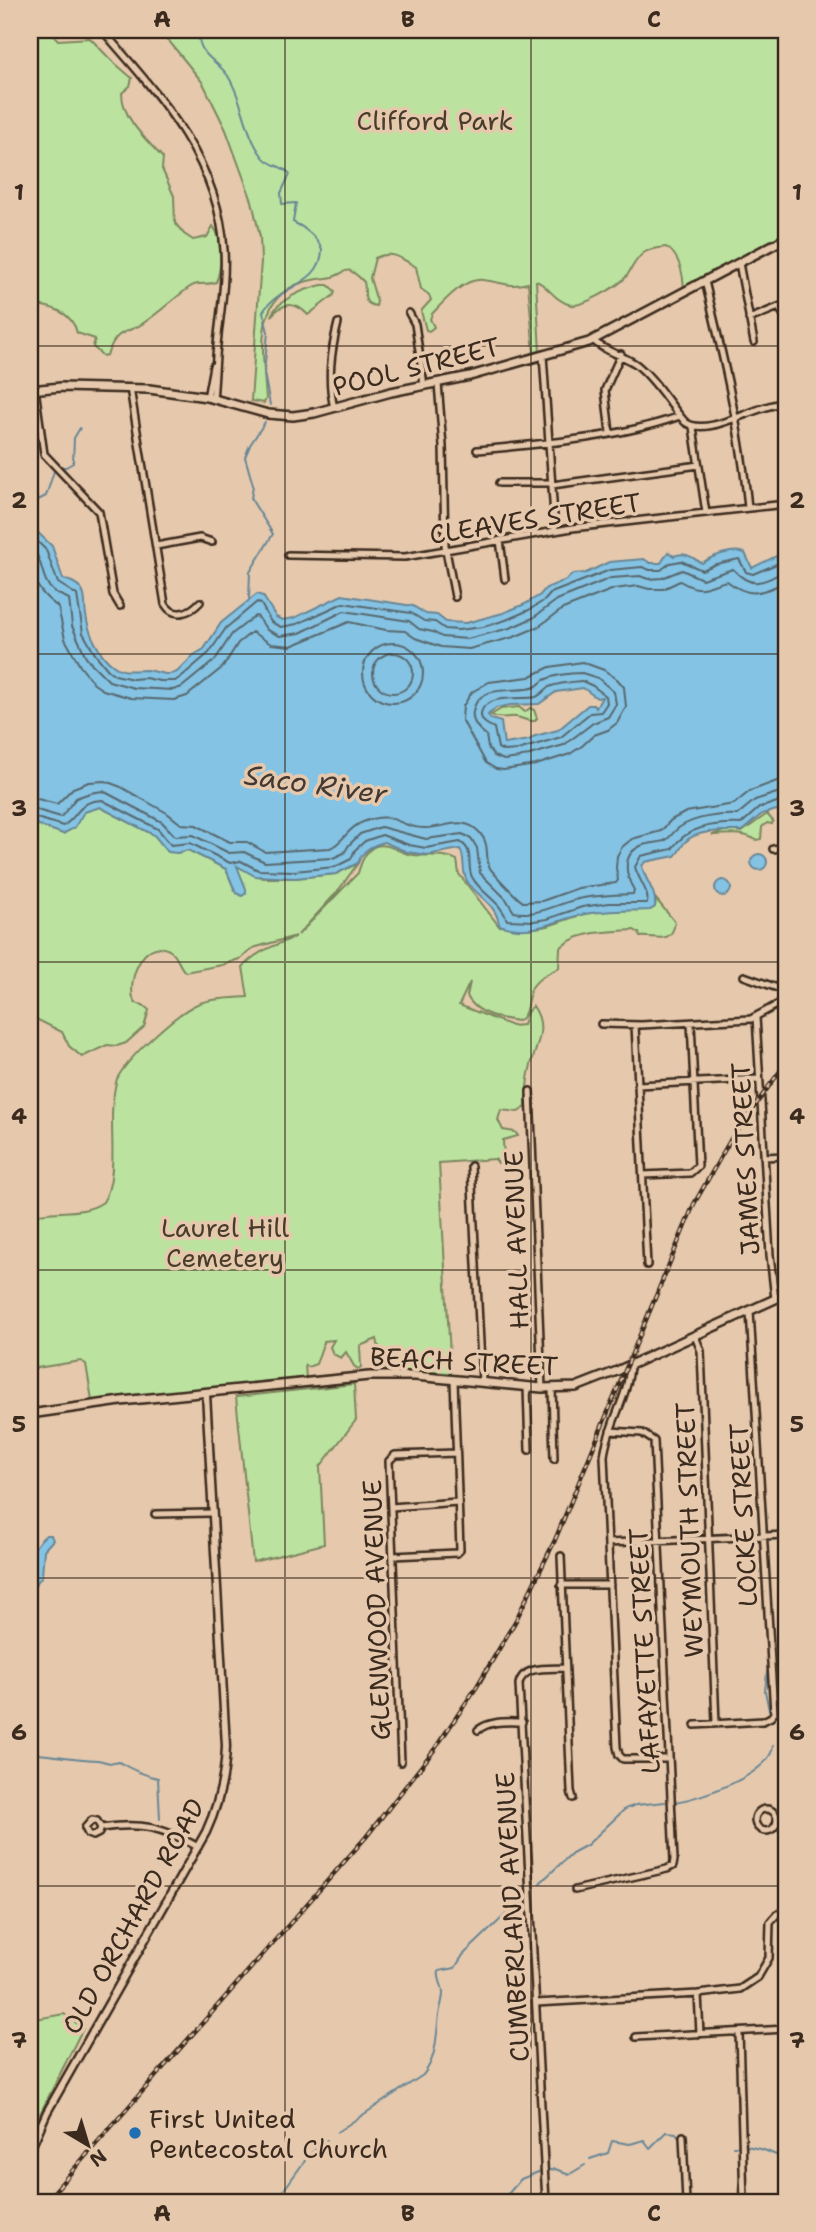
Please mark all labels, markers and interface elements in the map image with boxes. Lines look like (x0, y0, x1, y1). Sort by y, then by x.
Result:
text: A (153, 4, 171, 34)
text: B (401, 4, 415, 34)
text: C (647, 4, 661, 34)
park label: Clifford Park (357, 103, 513, 138)
text: 1 (14, 177, 24, 207)
text: 1 (792, 177, 802, 207)
street label: POOL STREET (329, 328, 503, 404)
street label: CLEAVES STREET (427, 484, 643, 552)
text: 2 (11, 485, 27, 515)
text: 2 (789, 485, 805, 515)
water label: Saco River (242, 755, 391, 813)
text: 3 (11, 793, 27, 823)
text: 3 (789, 793, 805, 823)
street label: JAMES STREET (722, 1061, 768, 1257)
text: 4 (11, 1101, 27, 1131)
text: 4 (789, 1101, 805, 1131)
street label: HALL AVENUE (495, 1150, 537, 1330)
park label: Laurel Hill Cemetery (161, 1210, 289, 1275)
street label: BEACH STREET (369, 1339, 559, 1383)
street label: WEYMOUTH STREET (667, 1402, 711, 1658)
text: 5 (12, 1409, 26, 1439)
text: 5 (790, 1409, 804, 1439)
street label: LOCKE STREET (721, 1422, 765, 1608)
street label: GLENWOOD AVENUE (354, 1479, 398, 1741)
street label: LAFAYETTE STREET (620, 1527, 668, 1775)
text: 6 (11, 1717, 27, 1747)
text: 6 (789, 1717, 805, 1747)
street label: CUMBERLAND AVENUE (487, 1771, 537, 2063)
street label: OLD ORCHARD ROAD (54, 1792, 212, 2040)
text: 7 (11, 2025, 27, 2055)
text: 7 (789, 2025, 805, 2055)
place label: First United Pentecostal Church (149, 2101, 388, 2166)
north arrow (52, 2110, 122, 2180)
marker: First United Pentecostal Church (127, 2125, 143, 2141)
text: N (85, 2144, 112, 2172)
text: A (153, 2198, 171, 2228)
text: B (401, 2198, 415, 2228)
text: C (647, 2198, 661, 2228)

